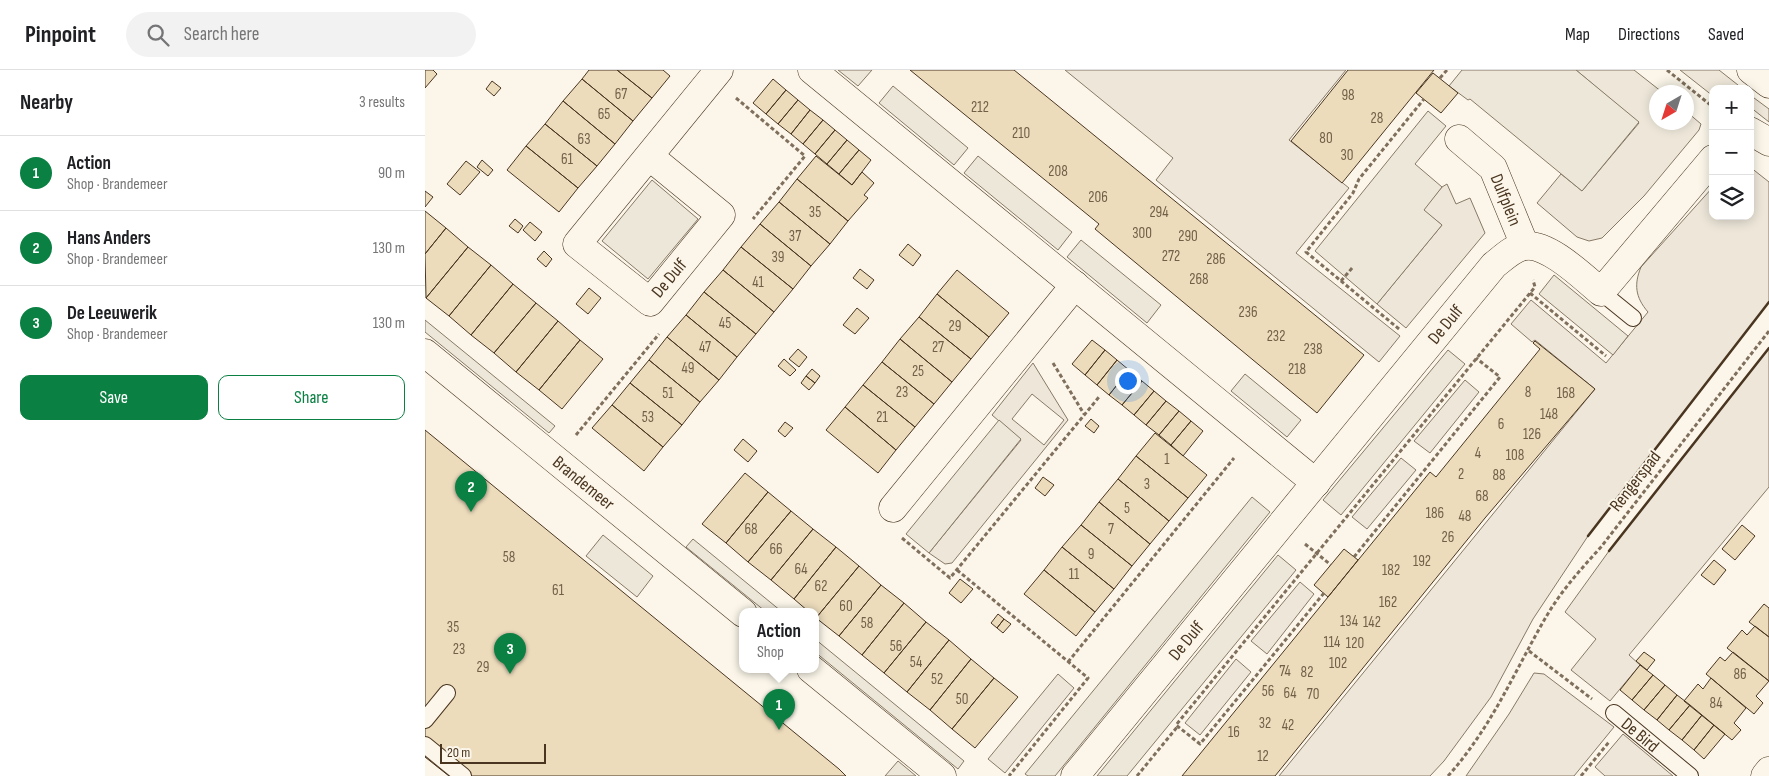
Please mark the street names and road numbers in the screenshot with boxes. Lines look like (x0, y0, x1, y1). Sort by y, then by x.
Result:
street label: Dulfplein (1486, 171, 1526, 229)
street label: De Dulf (647, 254, 692, 302)
street label: De Dulf (1424, 300, 1468, 348)
street label: Rengerspad (1605, 447, 1665, 516)
street label: Brandemeer (548, 452, 619, 515)
street label: De Dulf (1164, 617, 1209, 665)
street label: De Bird (1617, 713, 1663, 757)

